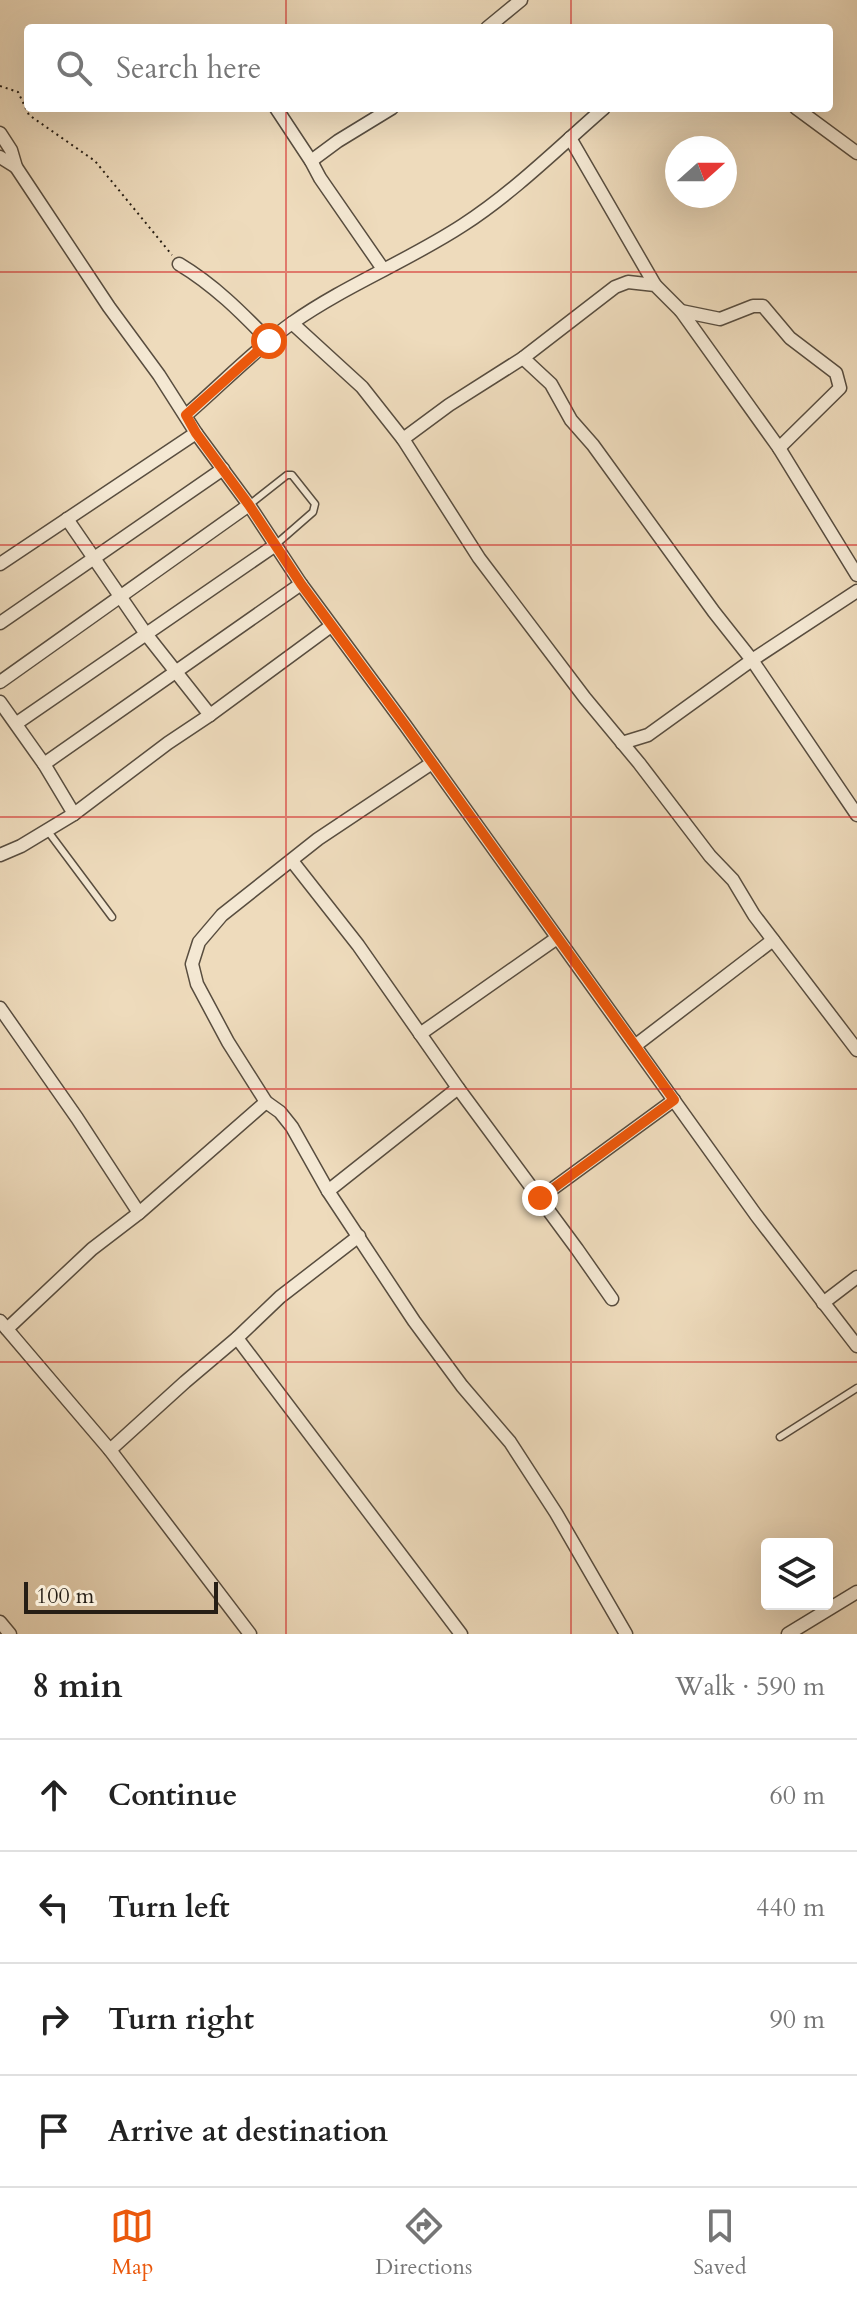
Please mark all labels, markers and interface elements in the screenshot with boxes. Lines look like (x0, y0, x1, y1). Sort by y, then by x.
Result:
search box (24, 24, 833, 112)
icon: search (52, 46, 96, 90)
text: Search here (116, 48, 261, 89)
north arrow (665, 136, 737, 208)
route start (251, 323, 287, 359)
route end (522, 1180, 558, 1216)
map controls (761, 1538, 833, 1610)
button: layers (761, 1538, 833, 1610)
scale bar (24, 1578, 218, 1614)
text: 100 m (36, 1581, 94, 1611)
text: 8 min (32, 1663, 123, 1709)
text: Walk · 590 m (675, 1669, 825, 1704)
icon: ahead (32, 1773, 76, 1817)
text: Continue (108, 1775, 237, 1816)
text: 60 m (769, 1778, 825, 1813)
icon: left (32, 1885, 76, 1929)
text: Turn left (108, 1887, 230, 1928)
text: 440 m (756, 1890, 825, 1925)
icon: right (32, 1997, 76, 2041)
text: Turn right (108, 1999, 254, 2040)
text: 90 m (769, 2002, 825, 2037)
icon: arrive (32, 2109, 76, 2153)
text: Arrive at destination (108, 2111, 388, 2152)
tab: Map (110, 2204, 154, 2282)
tab: Directions (375, 2204, 472, 2282)
tab: Saved (693, 2204, 747, 2282)

